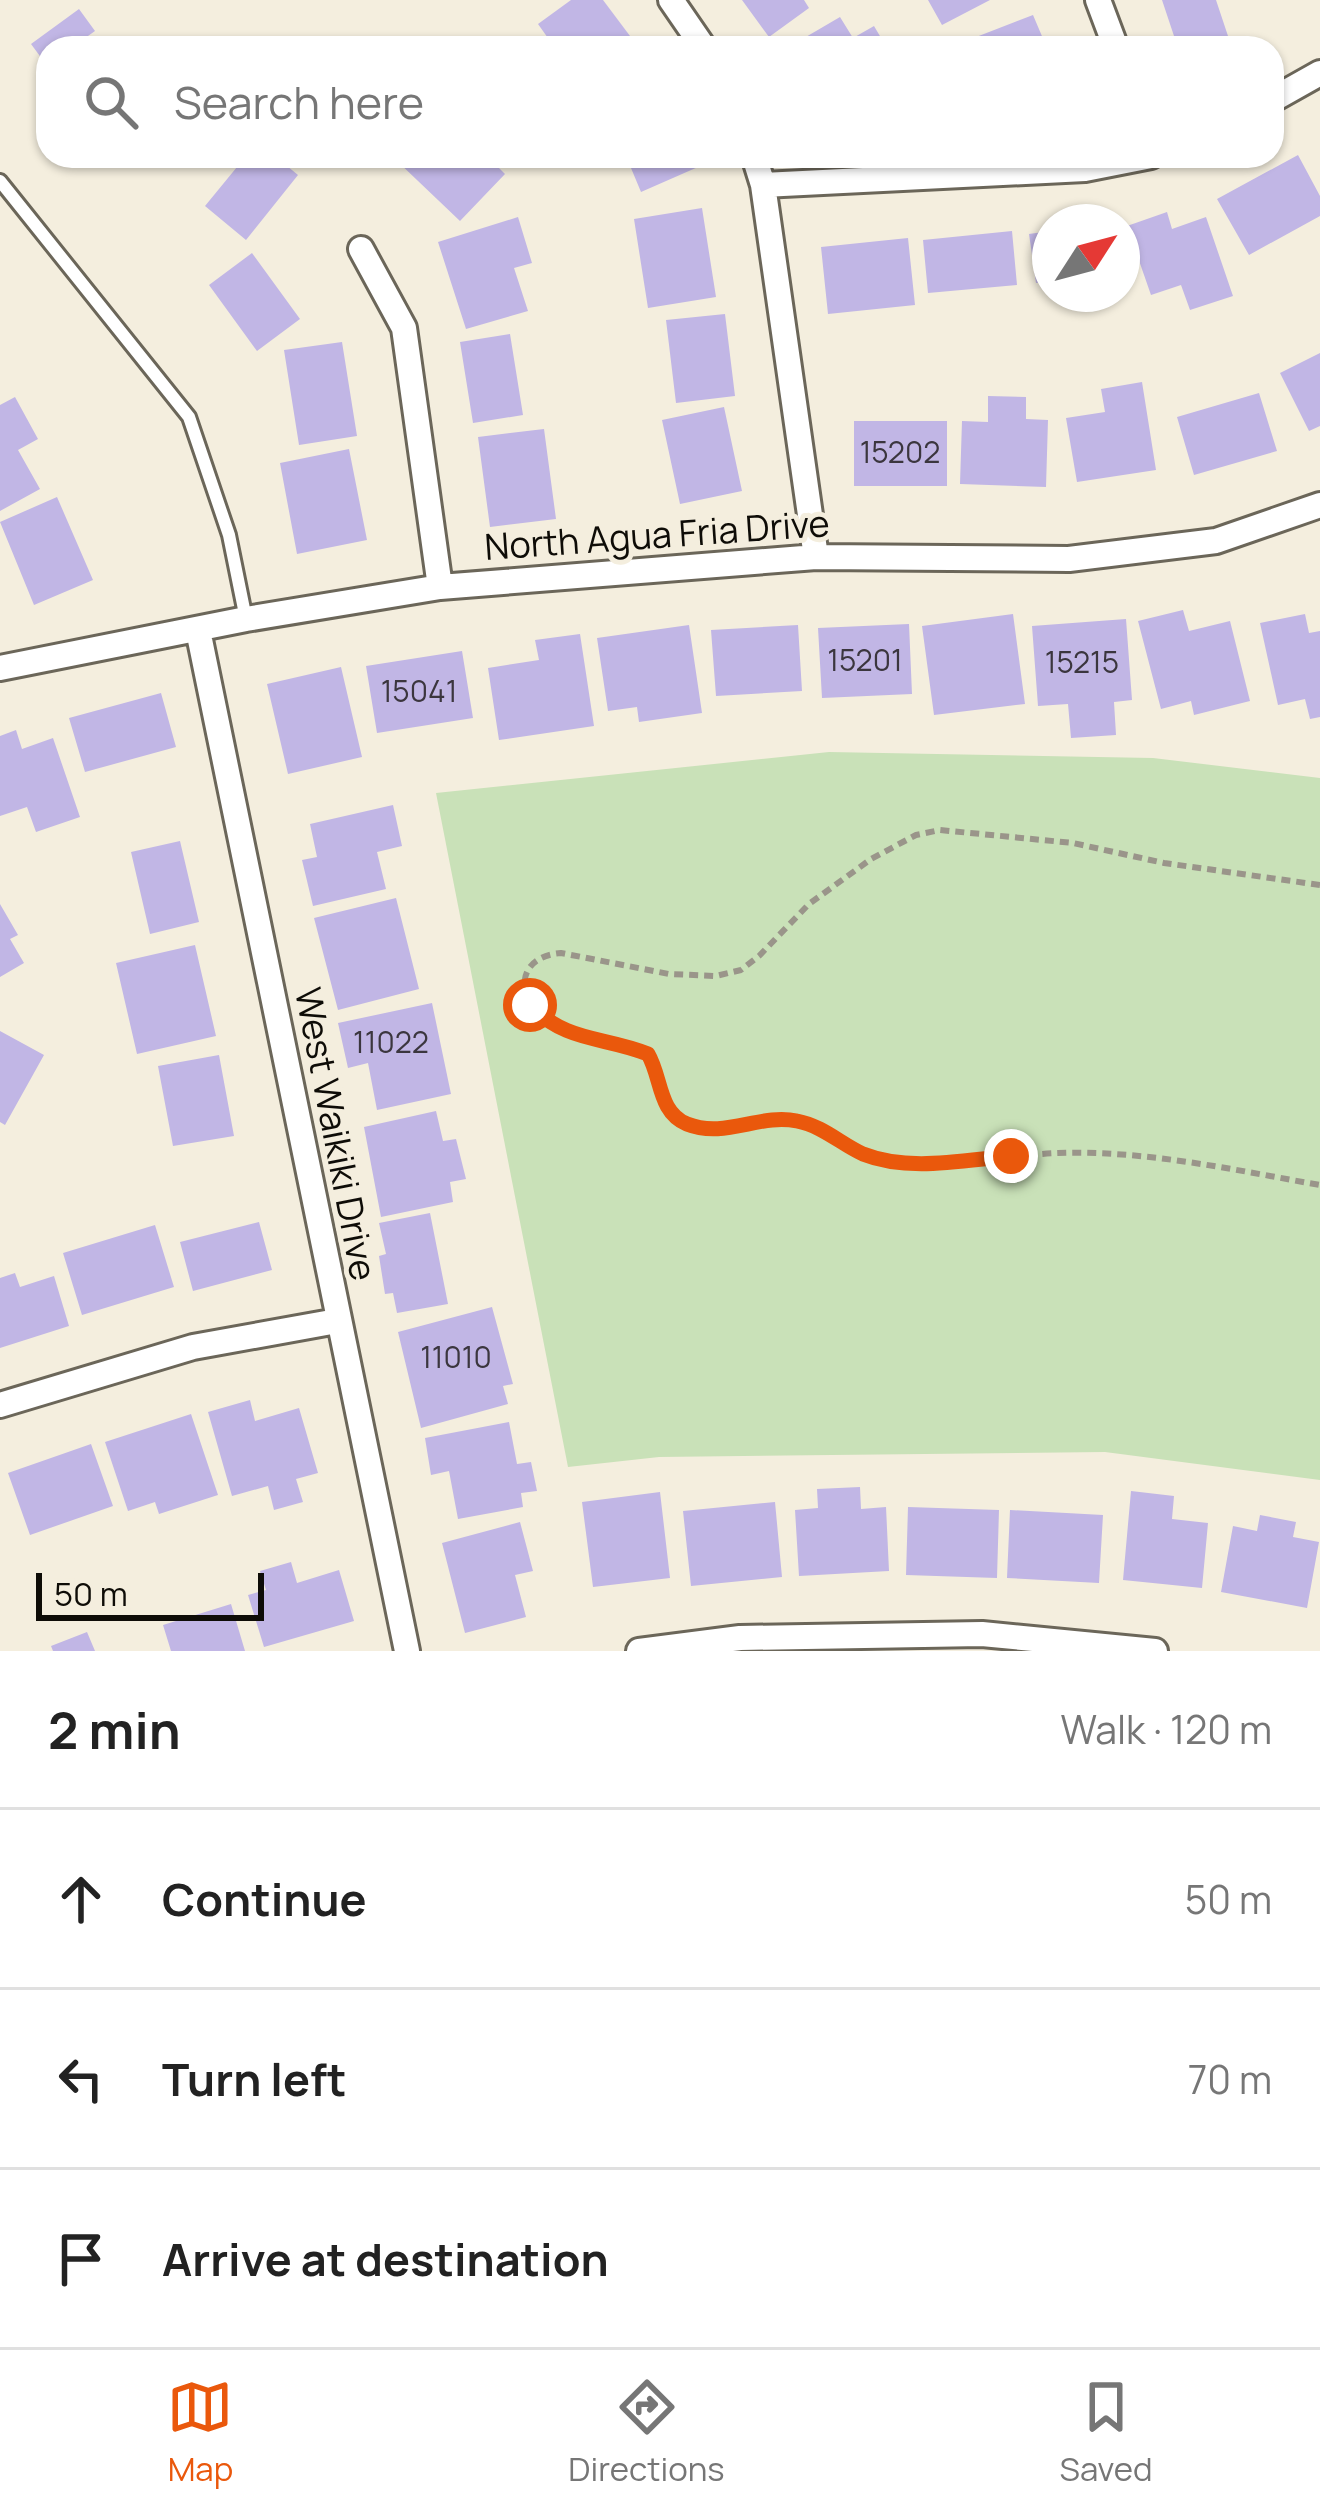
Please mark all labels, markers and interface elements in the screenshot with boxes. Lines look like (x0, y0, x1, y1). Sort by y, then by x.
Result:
search box (36, 36, 1284, 168)
icon: search (78, 69, 144, 135)
text: Search here (174, 71, 424, 133)
north arrow (1032, 204, 1140, 312)
house number: 15202 (860, 431, 940, 472)
street label: North Agua Fria Drive (483, 498, 831, 571)
house number: 15201 (827, 639, 903, 680)
house number: 15215 (1045, 641, 1119, 682)
house number: 15041 (381, 670, 457, 711)
route start (503, 978, 557, 1032)
street label: West Waikiki Drive (284, 983, 389, 1285)
house number: 11022 (353, 1021, 429, 1062)
route end (984, 1129, 1038, 1183)
house number: 11010 (420, 1336, 492, 1377)
scale bar (36, 1567, 264, 1620)
text: 50 m (54, 1571, 128, 1616)
text: 2 min (48, 1695, 181, 1764)
text: Walk · 120 m (1061, 1702, 1272, 1756)
icon: ahead (48, 1866, 114, 1932)
text: Continue (162, 1868, 367, 1930)
text: 50 m (1185, 1872, 1272, 1926)
icon: left (48, 2046, 114, 2112)
text: Turn left (162, 2048, 347, 2110)
text: 70 m (1188, 2052, 1272, 2106)
icon: arrive (48, 2226, 114, 2292)
text: Arrive at destination (162, 2228, 609, 2290)
tab: Map (167, 2374, 233, 2491)
tab: Directions (568, 2374, 725, 2491)
tab: Saved (1060, 2374, 1153, 2491)

